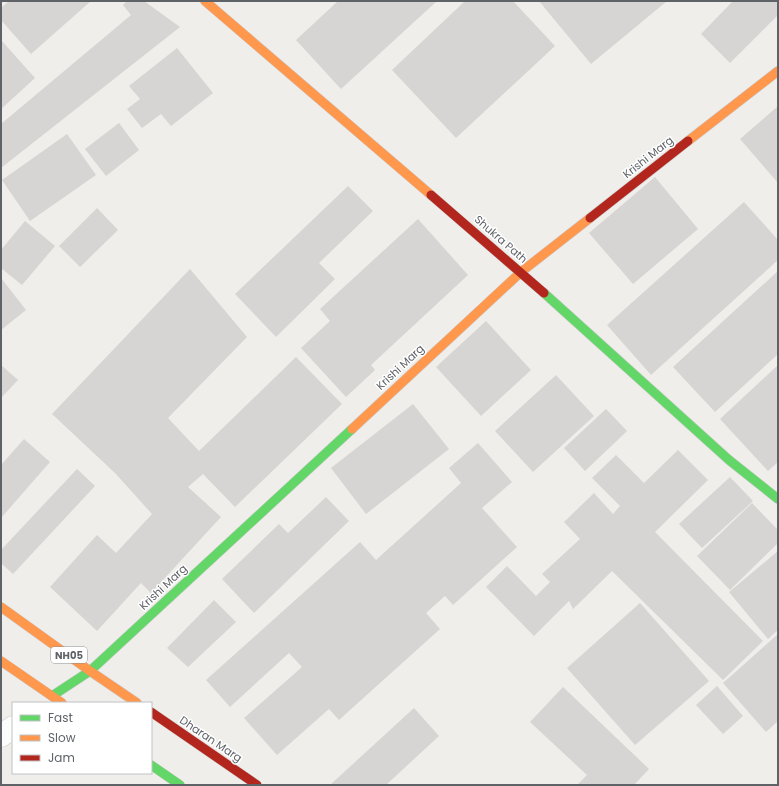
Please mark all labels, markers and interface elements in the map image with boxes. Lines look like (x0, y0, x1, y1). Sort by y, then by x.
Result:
street label: Krishi Marg (619, 132, 677, 182)
street label: Shukra Path (471, 211, 531, 267)
street label: Krishi Marg (373, 341, 427, 393)
street label: Krishi Marg (136, 561, 190, 613)
road number: NH05 (51, 647, 87, 663)
legend (12, 702, 152, 774)
text: Fast (48, 709, 73, 726)
street label: Dharan Marg (177, 712, 245, 766)
text: Slow (48, 729, 76, 746)
text: Jam (48, 749, 75, 766)

